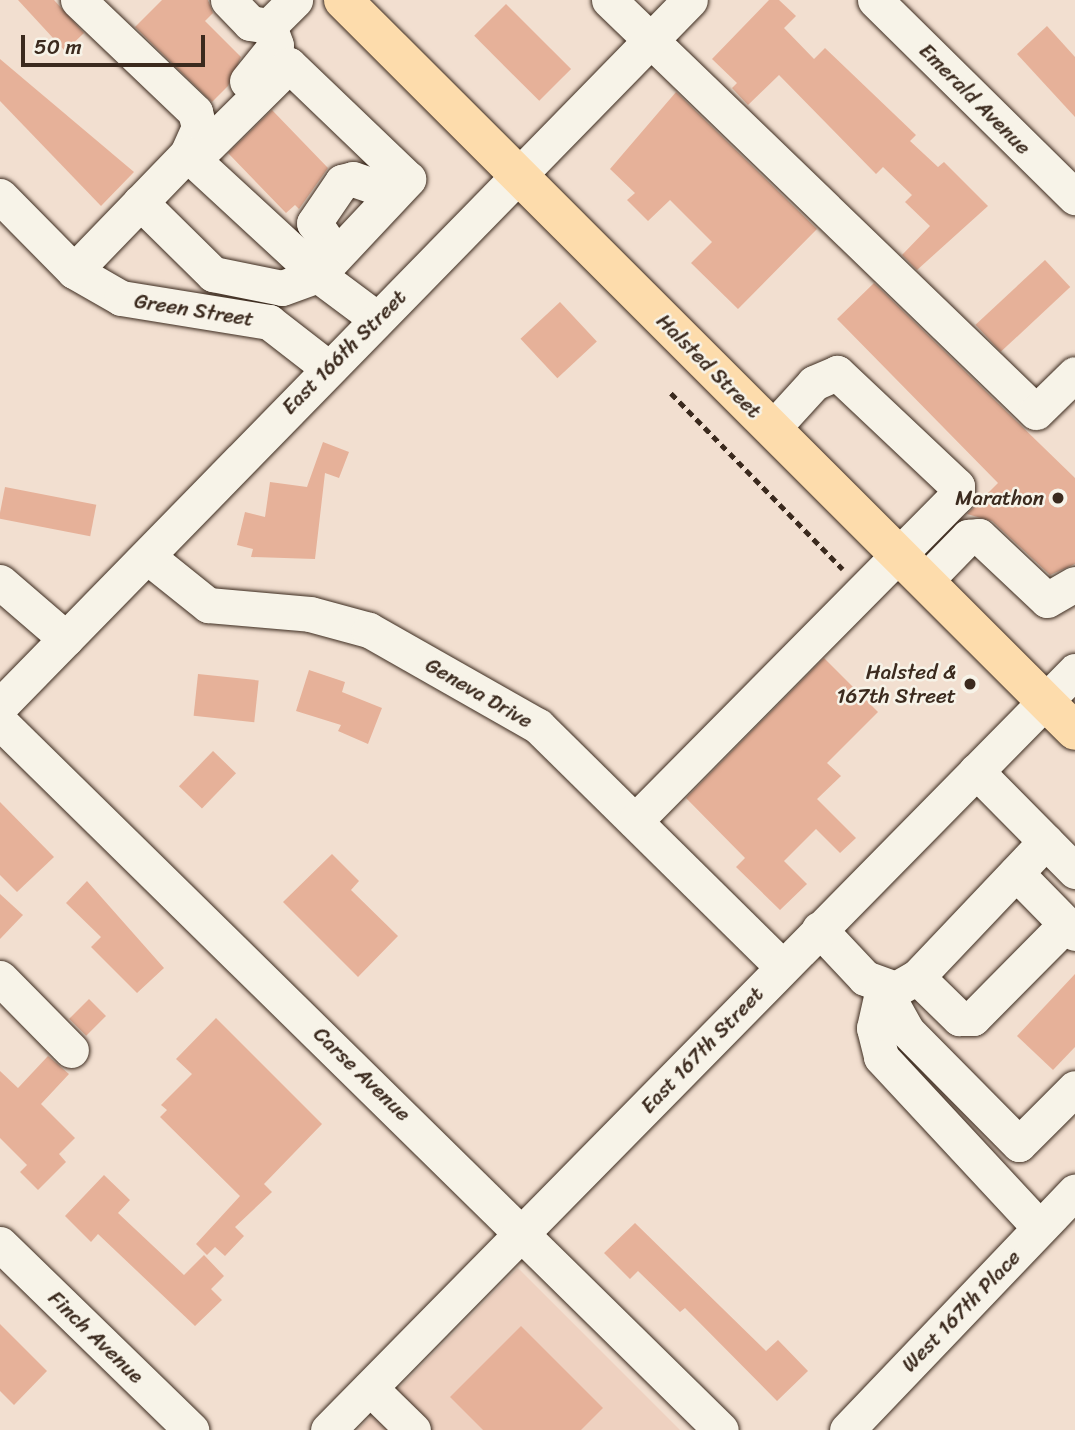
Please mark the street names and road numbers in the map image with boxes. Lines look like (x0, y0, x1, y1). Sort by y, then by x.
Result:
street label: Emerald Avenue (914, 38, 1036, 160)
street label: East 166th Street (276, 284, 412, 420)
street label: Green Street (132, 288, 256, 332)
street label: Halsted Street (651, 308, 767, 424)
street label: Geneva Drive (421, 652, 537, 734)
street label: East 167th Street (635, 982, 769, 1118)
street label: Carse Avenue (308, 1021, 416, 1127)
street label: West 167th Place (896, 1245, 1026, 1377)
street label: Finch Avenue (43, 1285, 149, 1389)

